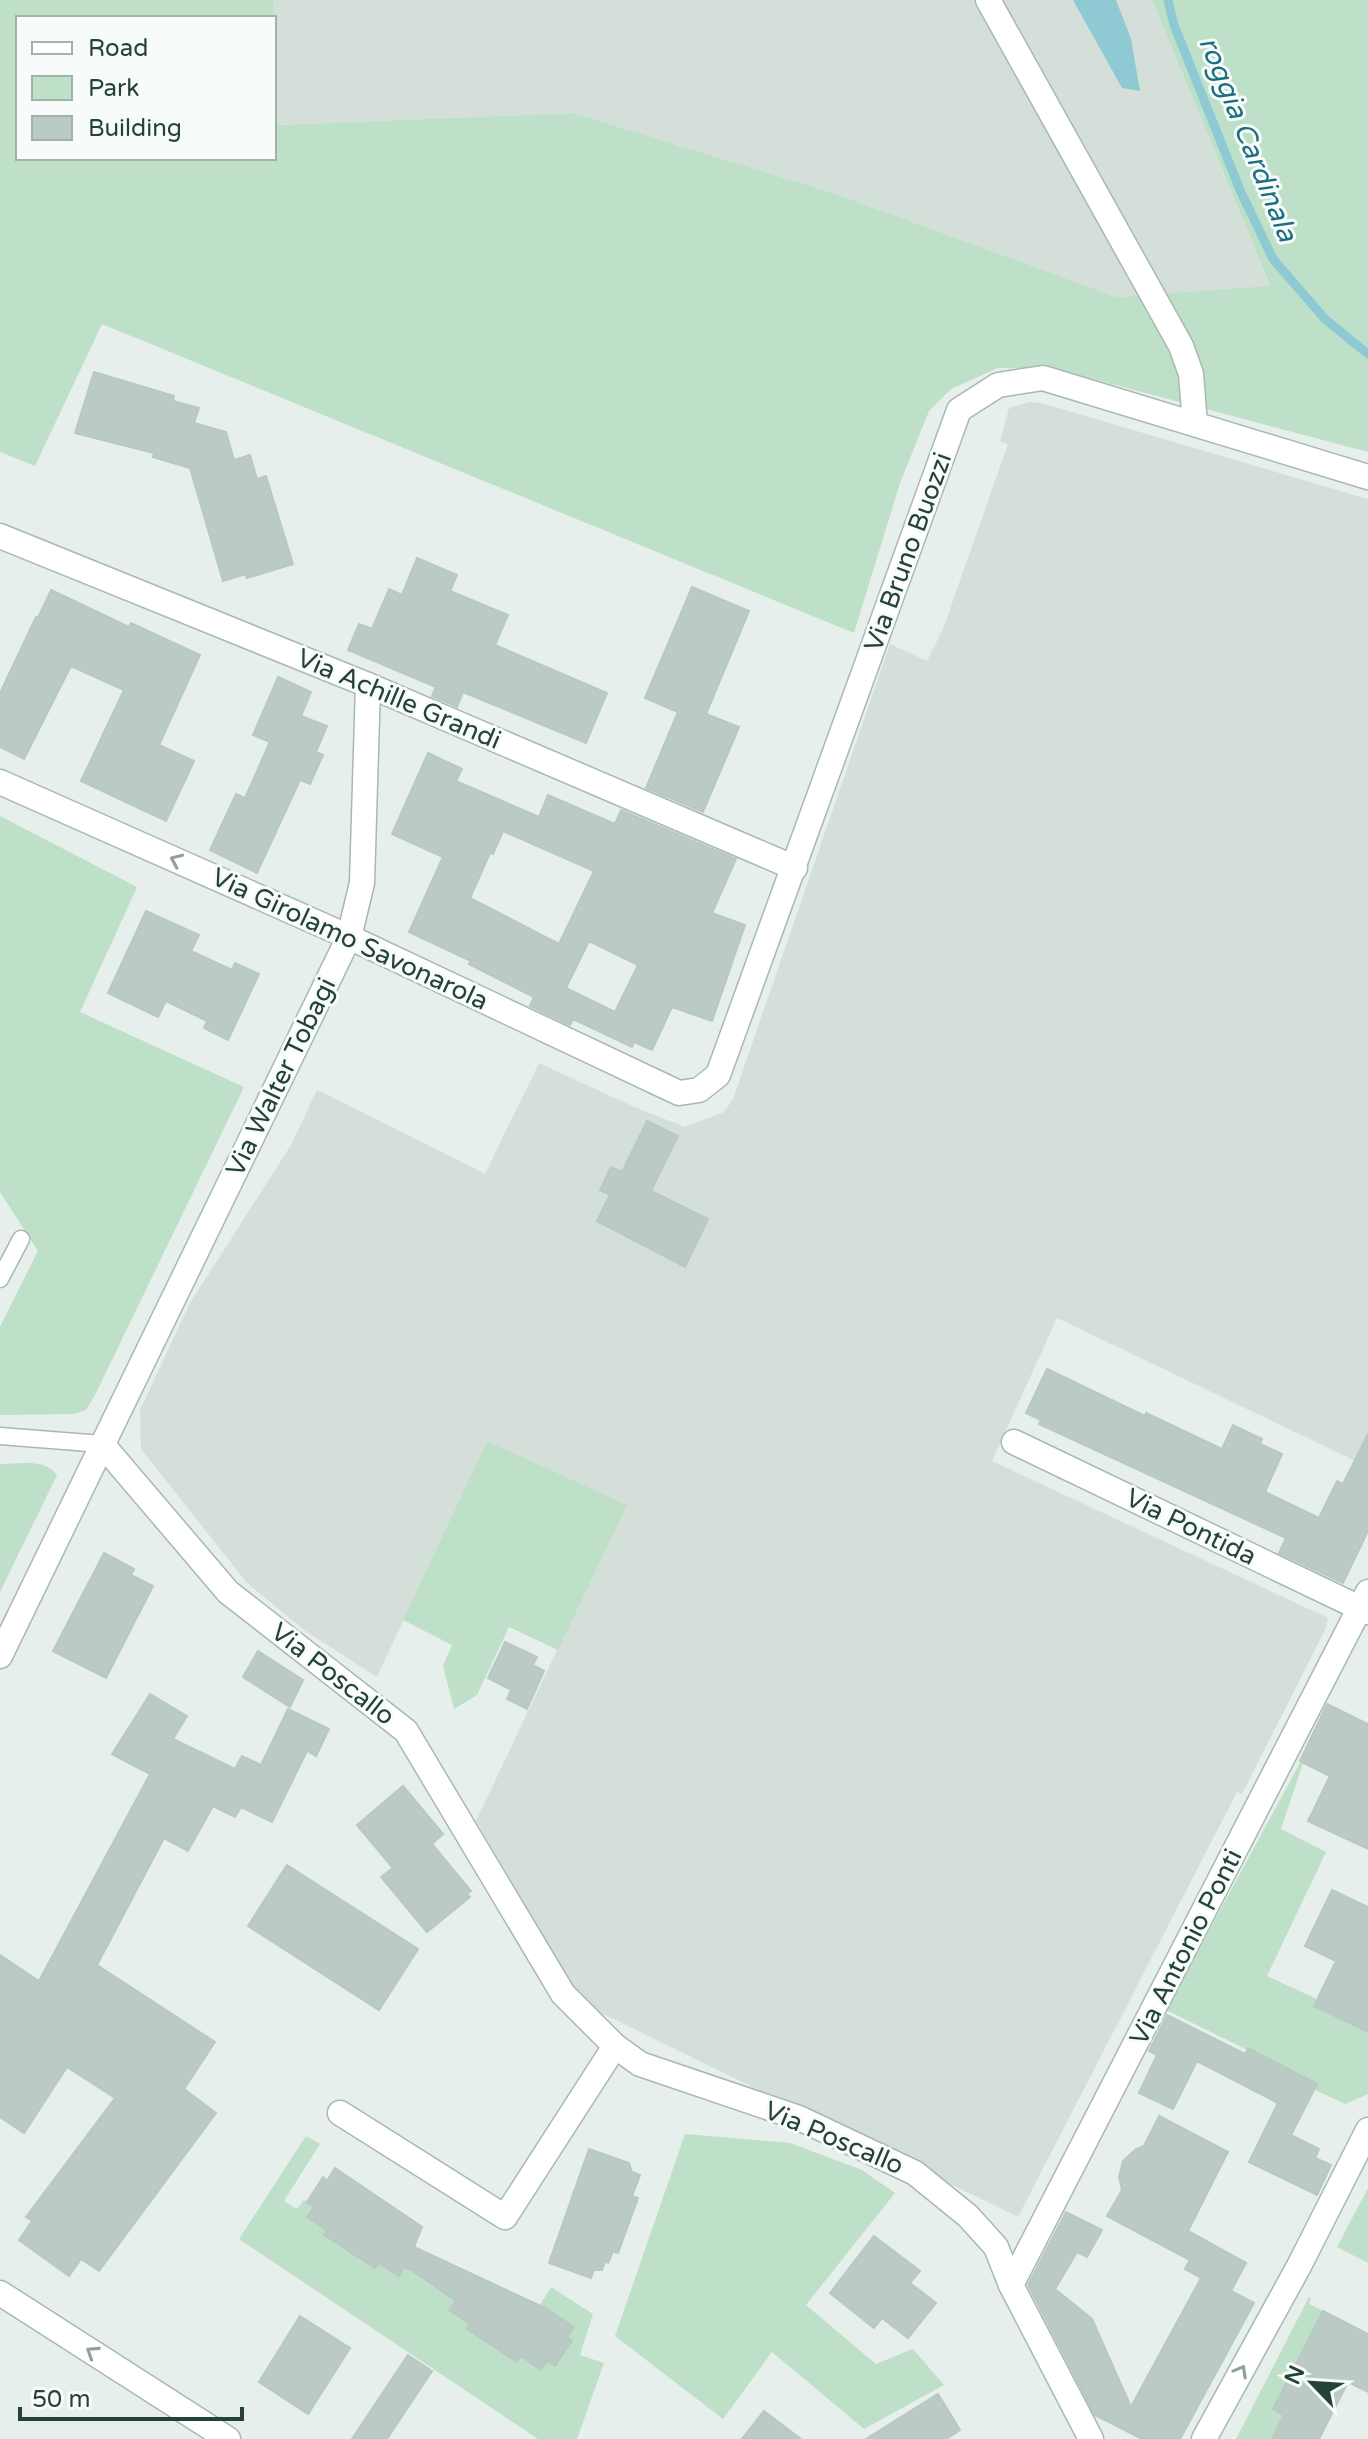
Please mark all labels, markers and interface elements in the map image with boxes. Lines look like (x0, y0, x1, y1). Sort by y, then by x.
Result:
legend (16, 16, 276, 160)
water label: roggia Cardinala (1191, 31, 1305, 248)
text: Road (88, 34, 148, 63)
text: Park (88, 74, 139, 103)
text: Building (88, 114, 182, 143)
street label: Via Bruno Buozzi (858, 448, 958, 656)
street label: Via Achille Grandi (292, 642, 506, 756)
one-way arrow (169, 853, 184, 869)
street label: Via Girolamo Savonarola (207, 861, 493, 1017)
street label: Via Walter Tobagi (219, 973, 343, 1181)
street label: Via Pontida (1121, 1482, 1261, 1572)
street label: Via Poscallo (265, 1616, 401, 1732)
street label: Via Antonio Ponti (1123, 1844, 1249, 2050)
street label: Via Poscallo (760, 2095, 908, 2181)
north arrow (1272, 2343, 1352, 2423)
one-way arrow (86, 2346, 100, 2361)
text: N (1279, 2361, 1310, 2388)
one-way arrow (1231, 2365, 1247, 2379)
scale bar (20, 2371, 242, 2421)
text: 50 m (32, 2385, 90, 2414)

